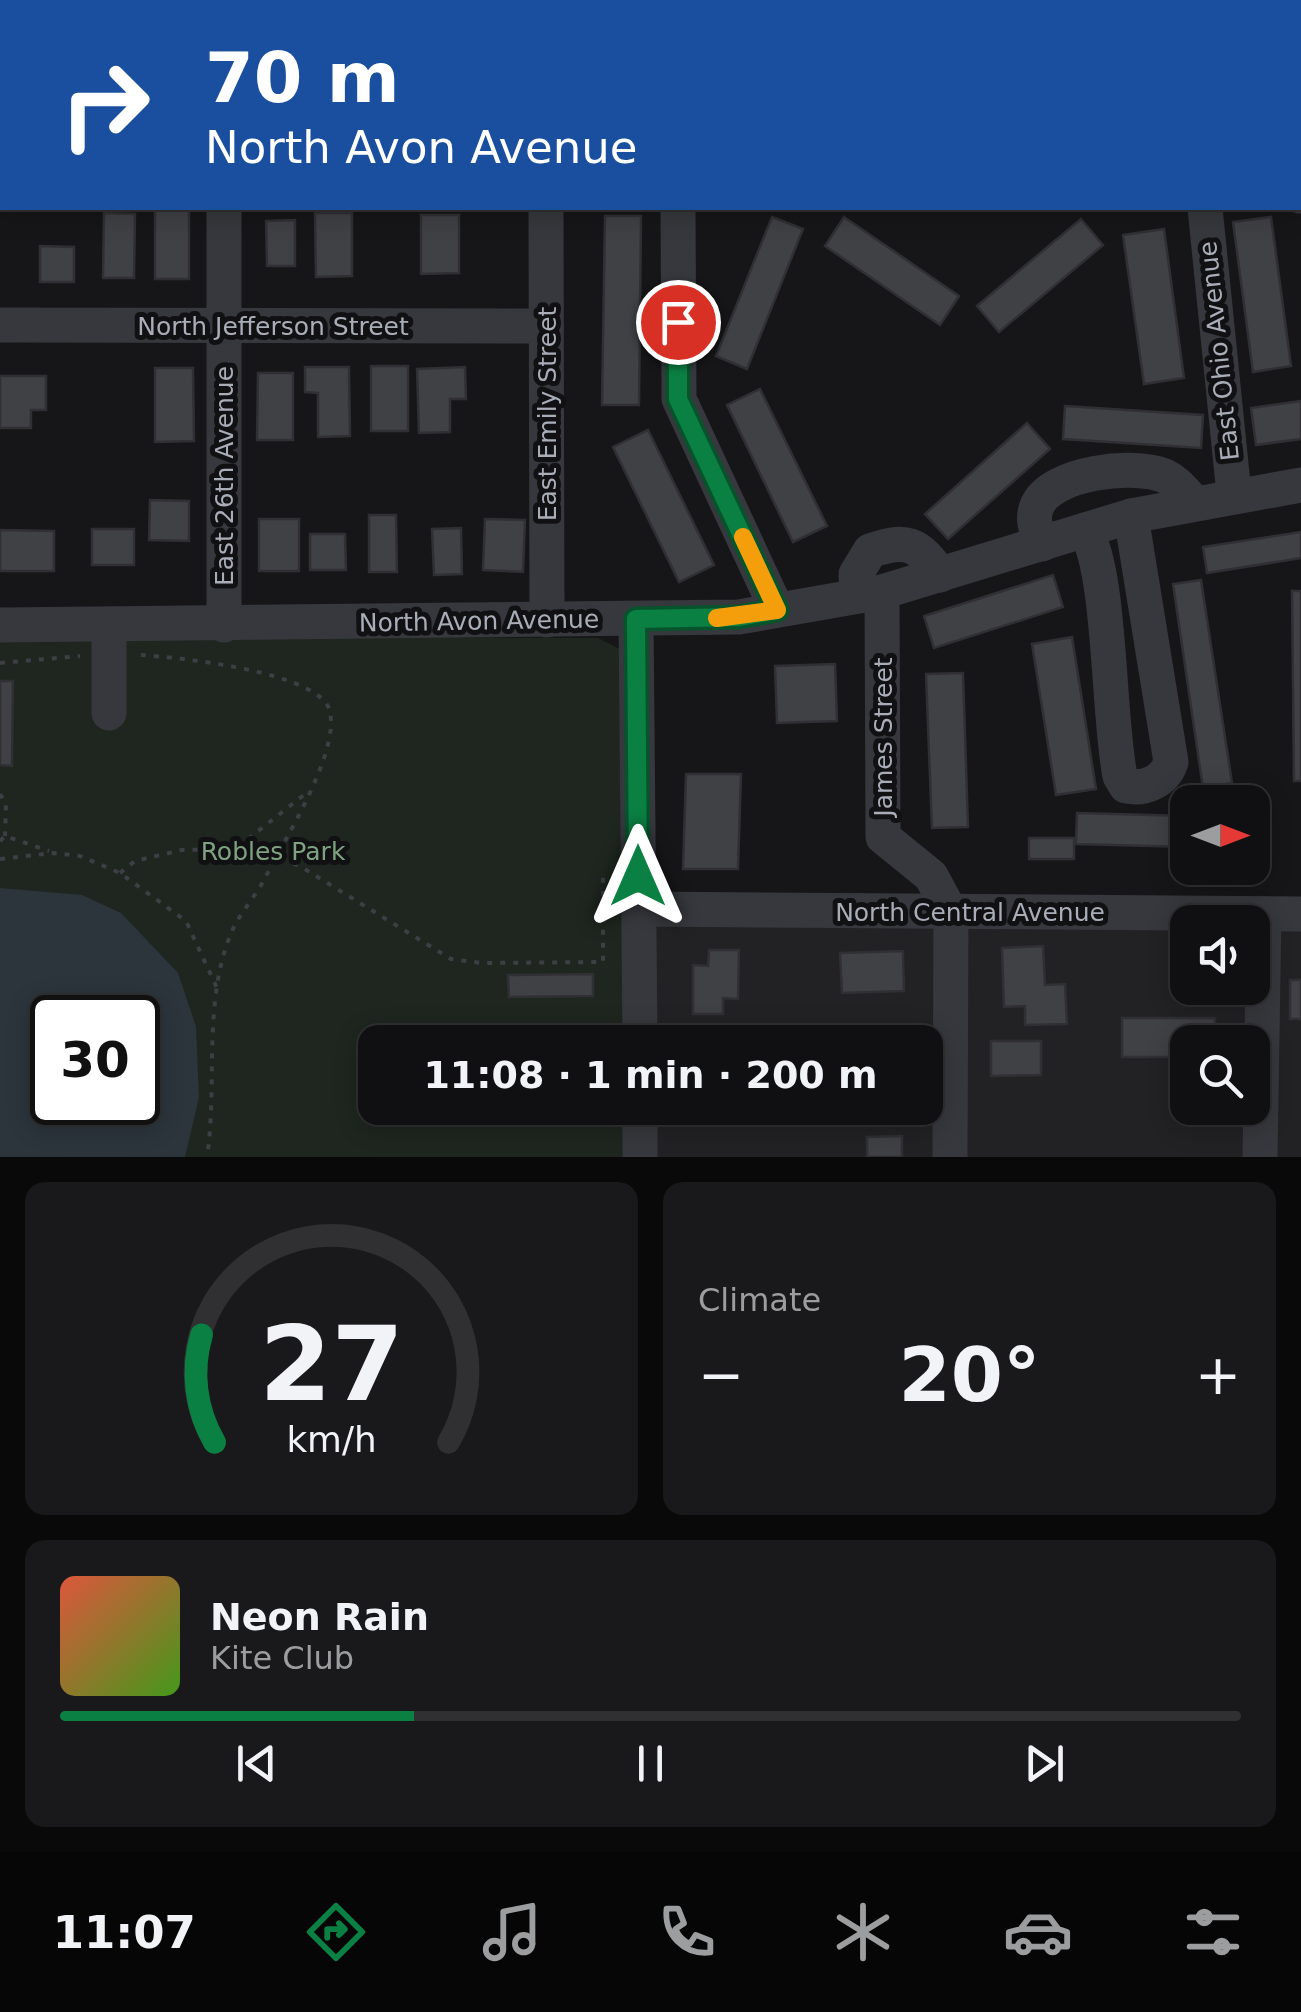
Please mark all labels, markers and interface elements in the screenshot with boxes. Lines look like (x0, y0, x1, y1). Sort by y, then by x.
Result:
text: 70 m (205, 37, 400, 119)
icon: right (40, 40, 170, 170)
text: North Avon Avenue (205, 121, 638, 174)
street label: East Ohio Avenue (1193, 240, 1245, 462)
pin (636, 280, 721, 365)
icon: arrive (651, 295, 706, 350)
street label: East Emily Street (533, 306, 562, 521)
street label: North Jefferson Street (137, 312, 409, 341)
street label: East 26th Avenue (210, 366, 239, 586)
street label: North Avon Avenue (359, 604, 599, 638)
street label: James Street (869, 657, 898, 819)
north arrow (1170, 785, 1270, 885)
map controls (1170, 785, 1270, 1125)
position arrow (586, 824, 690, 928)
park label: Robles Park (201, 837, 346, 866)
street label: North Central Avenue (835, 898, 1105, 927)
button: sound (1170, 905, 1270, 1005)
speed limit sign: 30 (30, 995, 160, 1125)
button: search (1170, 1025, 1270, 1125)
text: 11:08 · 1 min · 200 m (423, 1053, 878, 1097)
text: Climate (698, 1281, 821, 1319)
text: 27 (259, 1303, 404, 1425)
text: 20° (899, 1331, 1040, 1419)
text: − (698, 1343, 744, 1407)
text: + (1195, 1343, 1241, 1407)
text: km/h (286, 1419, 377, 1460)
text: Neon Rain (210, 1595, 429, 1639)
text: Kite Club (210, 1639, 354, 1677)
icon: previous (229, 1736, 284, 1791)
icon: pause (623, 1736, 678, 1791)
icon: next (1017, 1736, 1072, 1791)
icon: directions (301, 1897, 371, 1967)
icon: music (477, 1897, 547, 1967)
icon: phone (652, 1897, 722, 1967)
icon: climate (828, 1897, 898, 1967)
icon: car (1003, 1897, 1073, 1967)
icon: filters (1178, 1897, 1248, 1967)
text: 11:07 (53, 1906, 196, 1959)

